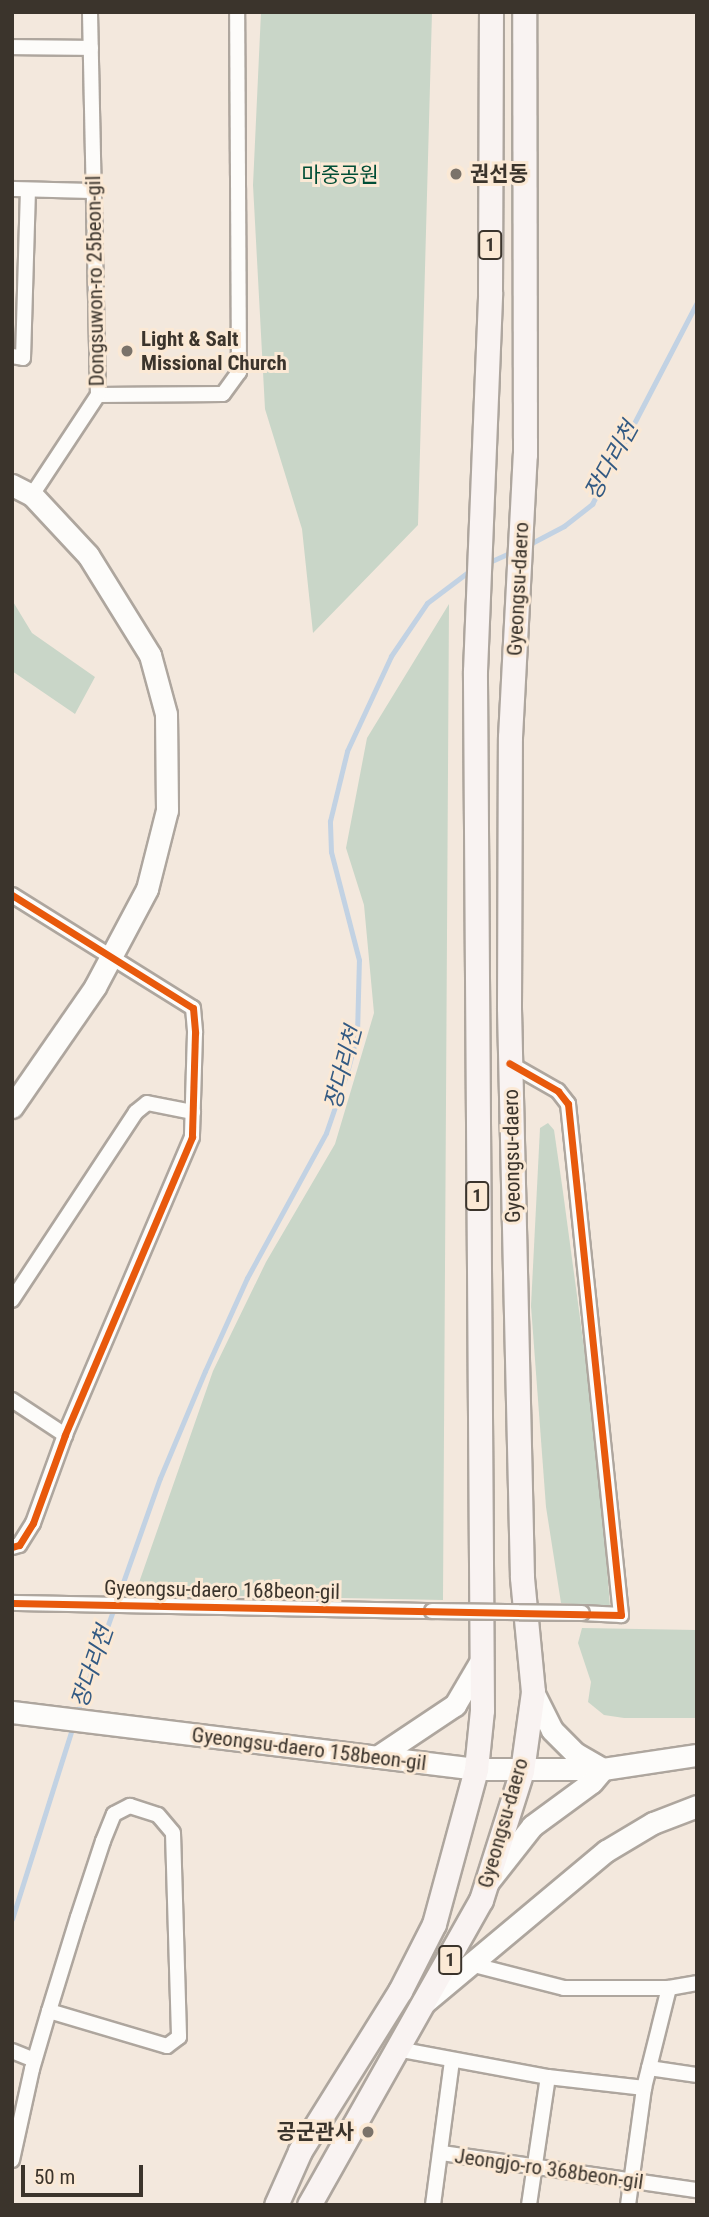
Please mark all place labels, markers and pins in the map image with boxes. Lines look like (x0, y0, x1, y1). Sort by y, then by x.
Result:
place label: 권선동 (470, 161, 528, 187)
marker: 권선동 (448, 166, 464, 182)
place label: Light & Salt Missional Church (141, 326, 287, 376)
marker: Light & Salt Missional Church (119, 343, 135, 359)
place label: 공군관사 (277, 2119, 354, 2145)
marker: 공군관사 (360, 2124, 376, 2140)

